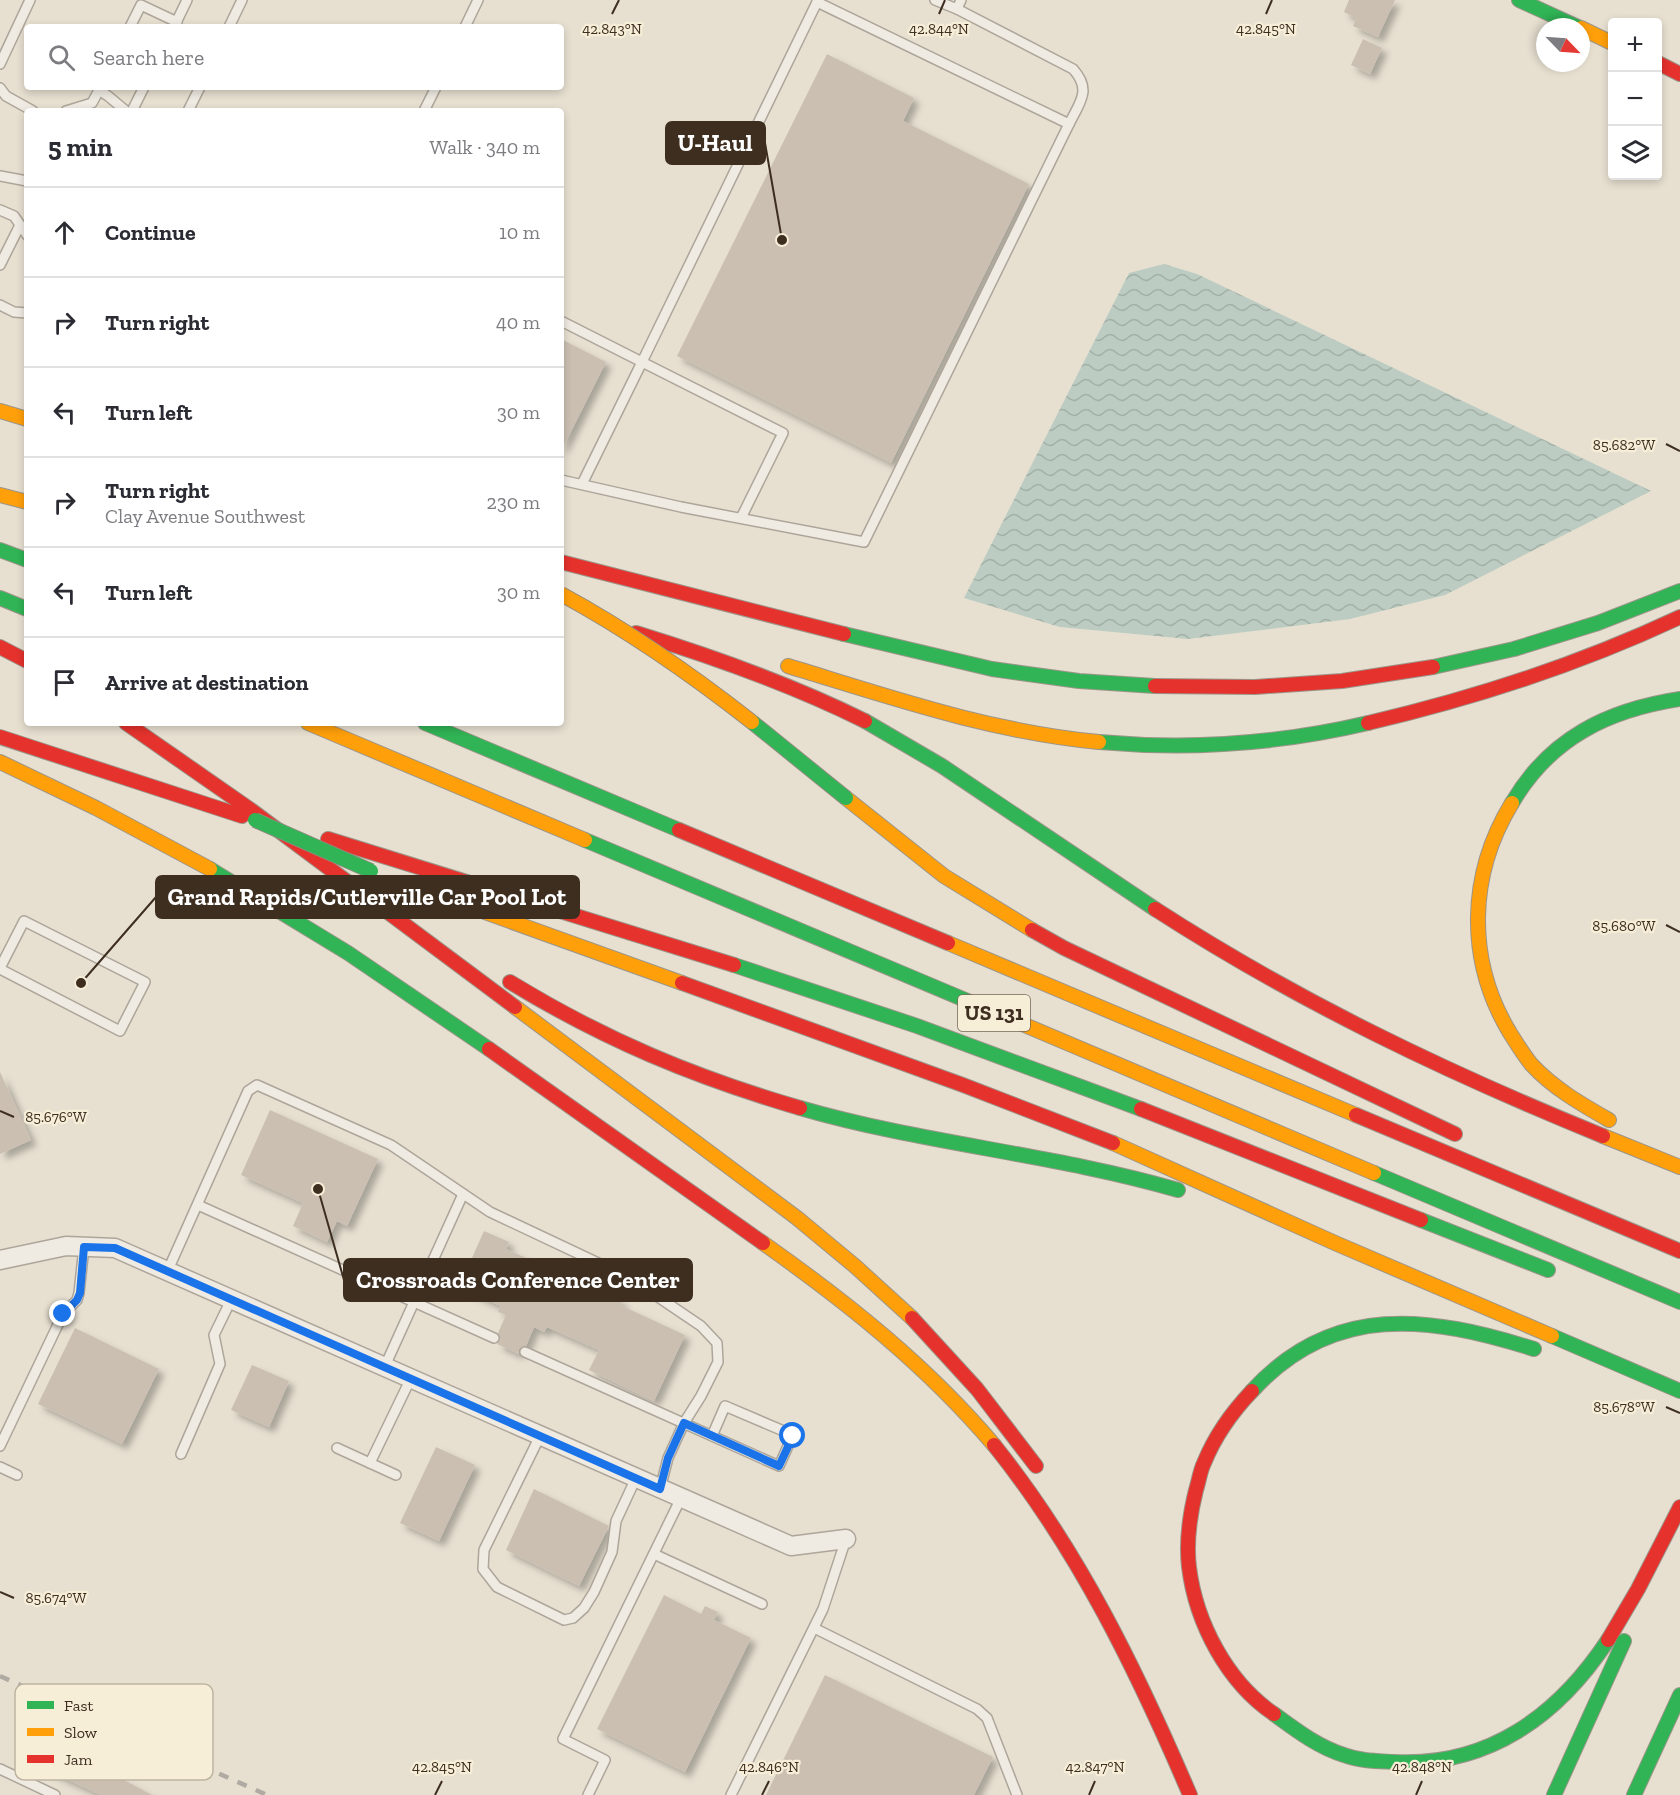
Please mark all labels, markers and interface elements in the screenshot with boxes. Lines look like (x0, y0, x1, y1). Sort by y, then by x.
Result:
north arrow (1536, 18, 1590, 72)
map controls (1608, 18, 1662, 180)
button: + (1608, 18, 1662, 72)
text: 42.843°N (582, 20, 642, 38)
text: 42.844°N (909, 20, 969, 38)
text: 42.845°N (1236, 20, 1296, 38)
search box (24, 24, 564, 90)
icon: search (45, 41, 78, 74)
text: Search here (93, 44, 204, 71)
button: − (1608, 72, 1662, 126)
callout: U-Haul (666, 122, 765, 164)
button: layers (1608, 126, 1662, 180)
text: U-Haul (677, 128, 753, 157)
text: 5 min (48, 131, 112, 163)
text: Walk · 340 m (429, 135, 540, 159)
icon: ahead (48, 216, 81, 249)
text: Continue (105, 219, 196, 246)
text: 10 m (499, 220, 540, 244)
icon: right (48, 306, 81, 339)
text: Turn right (105, 309, 209, 336)
text: 40 m (496, 310, 540, 334)
icon: left (48, 396, 81, 429)
text: Turn left (105, 399, 192, 426)
text: 30 m (497, 400, 540, 424)
text: 85.682°W (1593, 436, 1655, 454)
text: Turn right (105, 477, 209, 504)
icon: right (48, 486, 81, 519)
text: 230 m (487, 490, 540, 514)
text: Clay Avenue Southwest (105, 504, 305, 528)
icon: left (48, 576, 81, 609)
text: Turn left (105, 579, 192, 606)
text: 30 m (497, 580, 540, 604)
icon: arrive (48, 666, 81, 699)
text: Arrive at destination (105, 669, 308, 696)
callout: Grand Rapids/Cutlerville Car Pool Lot (156, 876, 579, 918)
text: Grand Rapids/Cutlerville Car Pool Lot (168, 882, 567, 911)
text: 85.680°W (1592, 917, 1656, 935)
road number: US 131 (958, 995, 1030, 1031)
text: 85.676°W (25, 1108, 87, 1126)
callout: Crossroads Conference Center (344, 1259, 692, 1301)
text: Crossroads Conference Center (356, 1265, 680, 1294)
route end (49, 1300, 75, 1326)
text: 85.678°W (1593, 1398, 1655, 1416)
route start (779, 1422, 805, 1448)
text: 85.674°W (25, 1589, 87, 1607)
legend (15, 1684, 213, 1780)
text: Fast (64, 1696, 93, 1715)
text: Slow (64, 1723, 98, 1742)
text: Jam (64, 1750, 93, 1769)
text: 42.845°N (412, 1758, 472, 1776)
text: 42.846°N (739, 1758, 799, 1776)
text: 42.847°N (1066, 1758, 1124, 1776)
text: 42.848°N (1392, 1758, 1452, 1776)

